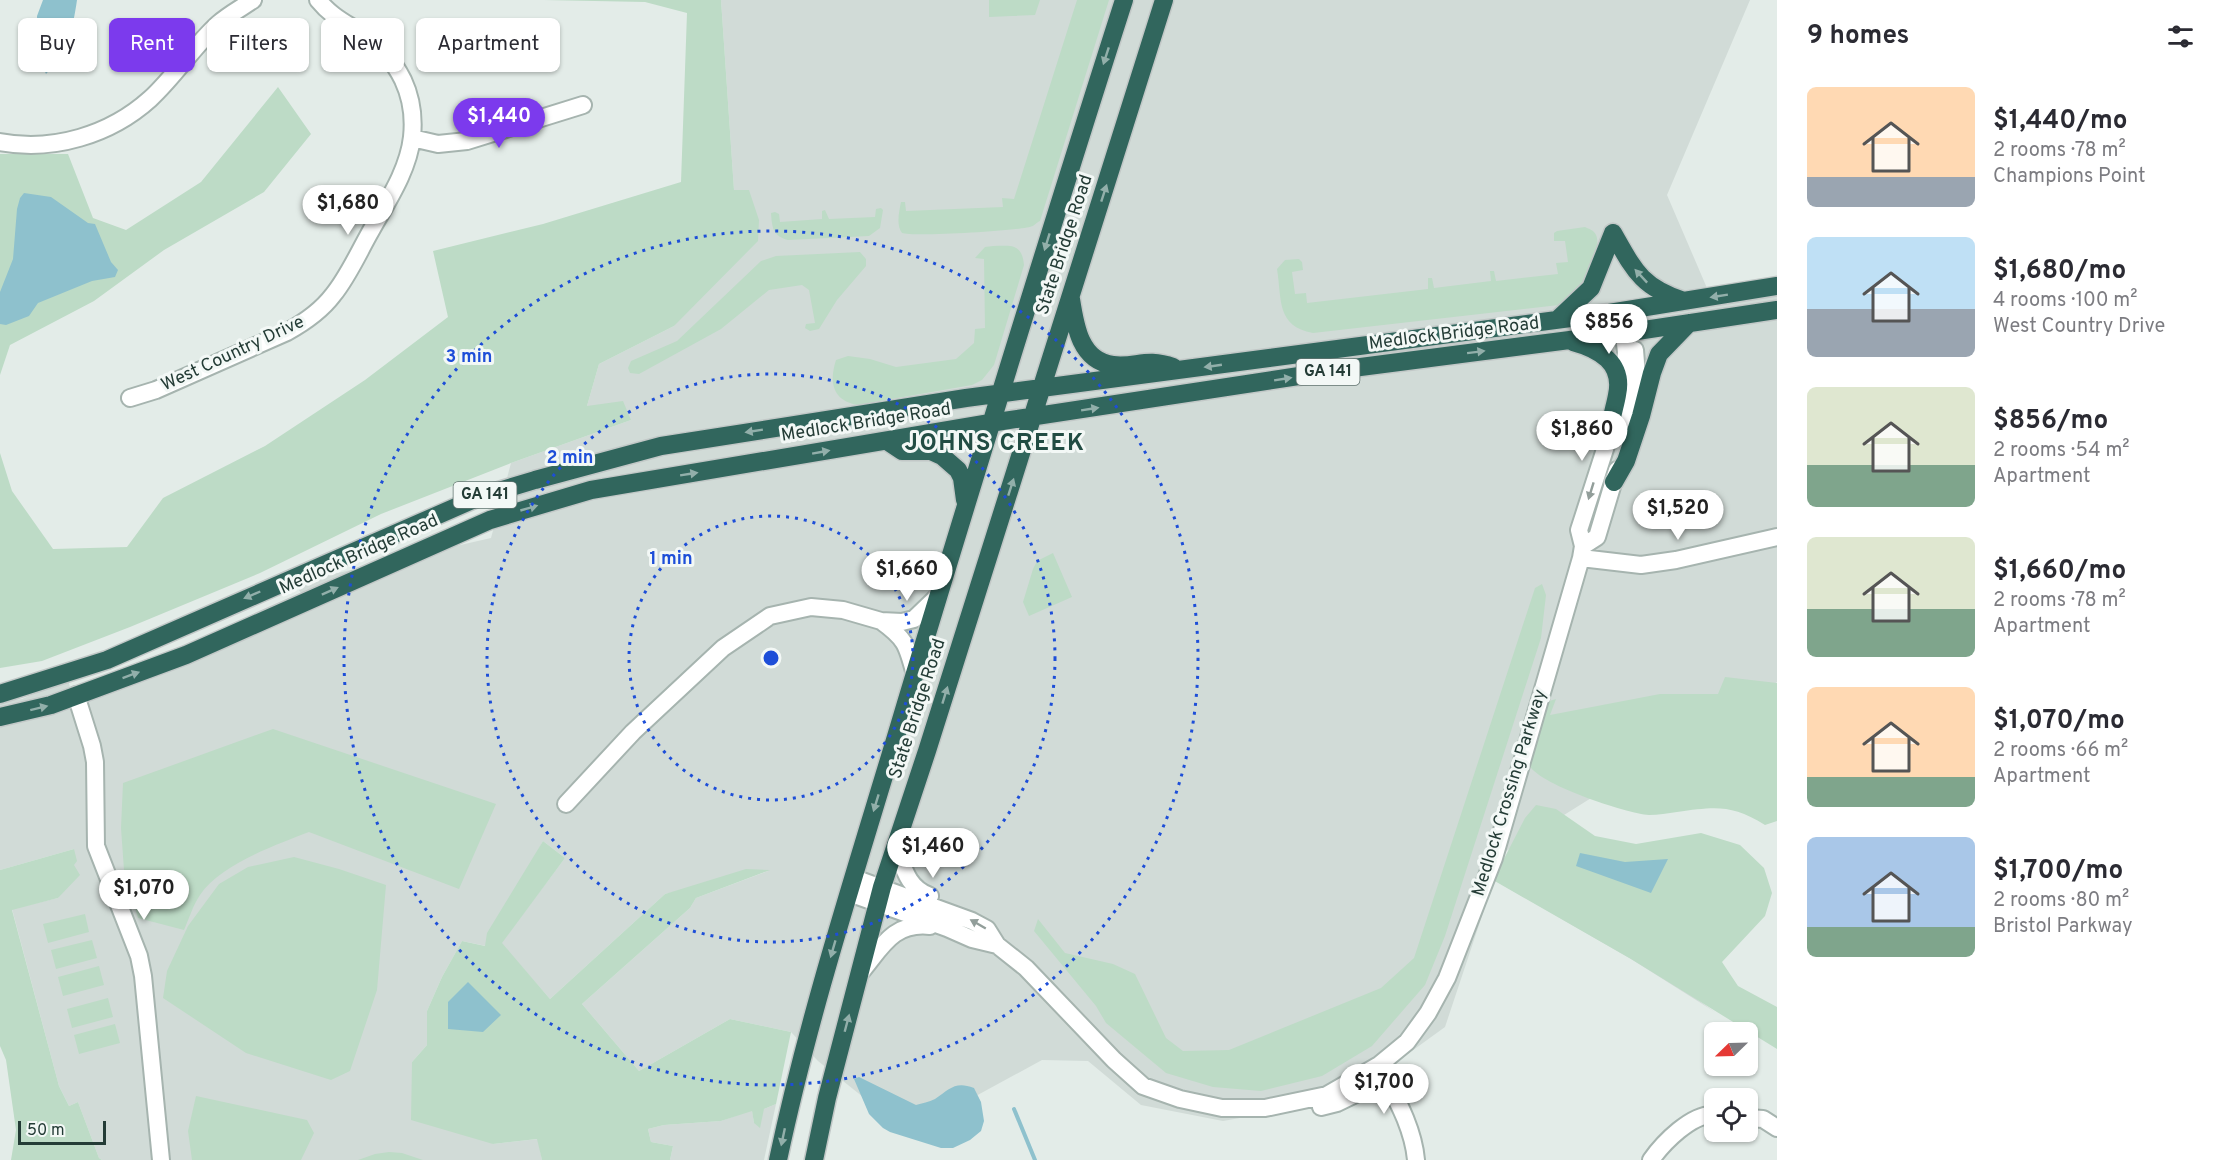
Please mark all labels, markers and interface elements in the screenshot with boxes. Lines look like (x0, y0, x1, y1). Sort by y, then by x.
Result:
chip: Buy (18, 18, 97, 72)
chip: Rent (109, 18, 195, 72)
chip: Filters (207, 18, 309, 72)
chip: New (321, 18, 404, 72)
chip: Apartment (416, 18, 560, 72)
text: 9 homes (1807, 20, 1909, 53)
icon: filters (2164, 20, 2197, 53)
one-way arrow (1101, 47, 1110, 65)
pin: $1,440 (450, 98, 548, 149)
text: $1,440 (467, 104, 531, 130)
text: $1,440/mo (1993, 105, 2128, 138)
icon: home (1855, 111, 1927, 183)
text: 2 rooms · 78 m² (1993, 138, 2126, 164)
text: Champions Point (1993, 164, 2145, 190)
street label: State Bridge Road (1031, 172, 1099, 318)
one-way arrow (1100, 184, 1109, 202)
pin: $1,680 (299, 185, 397, 236)
text: $1,680 (317, 191, 379, 217)
one-way arrow (1042, 233, 1051, 251)
text: $1,680/mo (1993, 255, 2126, 288)
icon: home (1855, 261, 1927, 333)
one-way arrow (1634, 269, 1648, 284)
text: 4 rooms · 100 m² (1993, 288, 2138, 314)
one-way arrow (1710, 291, 1729, 300)
pin: $856 (1573, 304, 1645, 355)
text: $856 (1584, 310, 1634, 336)
street label: West Country Drive (158, 311, 308, 397)
street label: Medlock Bridge Road (1367, 312, 1541, 356)
text: West Country Drive (1993, 314, 2165, 340)
text: 3 min (446, 346, 492, 369)
one-way arrow (1467, 348, 1486, 357)
road number: GA 141 (1296, 359, 1360, 385)
one-way arrow (1203, 362, 1222, 371)
one-way arrow (1274, 375, 1293, 384)
street label: Medlock Bridge Road (779, 398, 953, 448)
one-way arrow (1081, 404, 1100, 413)
text: $856/mo (1993, 405, 2108, 438)
pin: $1,860 (1533, 411, 1631, 462)
icon: home (1855, 411, 1927, 483)
text: $1,860 (1550, 417, 1614, 443)
one-way arrow (745, 427, 764, 436)
district label: JOHNS CREEK (905, 429, 1085, 459)
text: 2 rooms · 54 m² (1993, 438, 2130, 464)
text: 2 min (546, 447, 594, 470)
one-way arrow (812, 447, 831, 456)
text: Apartment (1993, 464, 2091, 490)
one-way arrow (680, 469, 699, 478)
one-way arrow (1007, 478, 1016, 496)
road number: GA 141 (454, 482, 516, 508)
one-way arrow (1586, 482, 1595, 500)
pin: $1,520 (1629, 490, 1727, 541)
text: $1,520 (1647, 496, 1709, 522)
one-way arrow (520, 503, 538, 512)
street label: Medlock Bridge Road (276, 510, 442, 600)
text: 1 min (649, 548, 693, 571)
pin: $1,660 (858, 551, 956, 602)
text: $1,660/mo (1993, 555, 2126, 588)
text: $1,660 (876, 557, 938, 583)
icon: home (1855, 561, 1927, 633)
one-way arrow (321, 586, 339, 595)
text: 2 rooms · 78 m² (1993, 588, 2126, 614)
one-way arrow (243, 591, 261, 600)
text: Apartment (1993, 614, 2091, 640)
street label: State Bridge Road (884, 636, 952, 782)
centre of rings (761, 648, 781, 668)
one-way arrow (122, 670, 140, 680)
one-way arrow (941, 686, 950, 704)
street label: Medlock Crossing Parkway (1468, 687, 1552, 899)
one-way arrow (29, 702, 48, 712)
text: $1,070/mo (1993, 705, 2125, 738)
icon: home (1855, 711, 1927, 783)
text: 2 rooms · 66 m² (1993, 738, 2128, 764)
text: Apartment (1993, 764, 2091, 790)
one-way arrow (871, 794, 880, 812)
pin: $1,460 (884, 828, 982, 879)
text: $1,460 (901, 834, 965, 860)
text: $1,700/mo (1993, 855, 2123, 888)
icon: home (1855, 861, 1927, 933)
pin: $1,070 (95, 870, 193, 921)
text: $1,070 (113, 876, 175, 902)
text: 2 rooms · 80 m² (1993, 888, 2129, 914)
text: Bristol Parkway (1993, 914, 2133, 940)
one-way arrow (970, 919, 986, 930)
one-way arrow (828, 940, 837, 958)
one-way arrow (843, 1014, 852, 1032)
north arrow (1704, 1022, 1758, 1076)
map controls (1704, 1022, 1758, 1142)
pin: $1,700 (1335, 1064, 1433, 1115)
text: $1,700 (1354, 1070, 1414, 1096)
button: locate (1704, 1088, 1758, 1142)
scale bar (18, 1118, 106, 1146)
text: 50 m (27, 1121, 65, 1141)
one-way arrow (777, 1128, 787, 1147)

